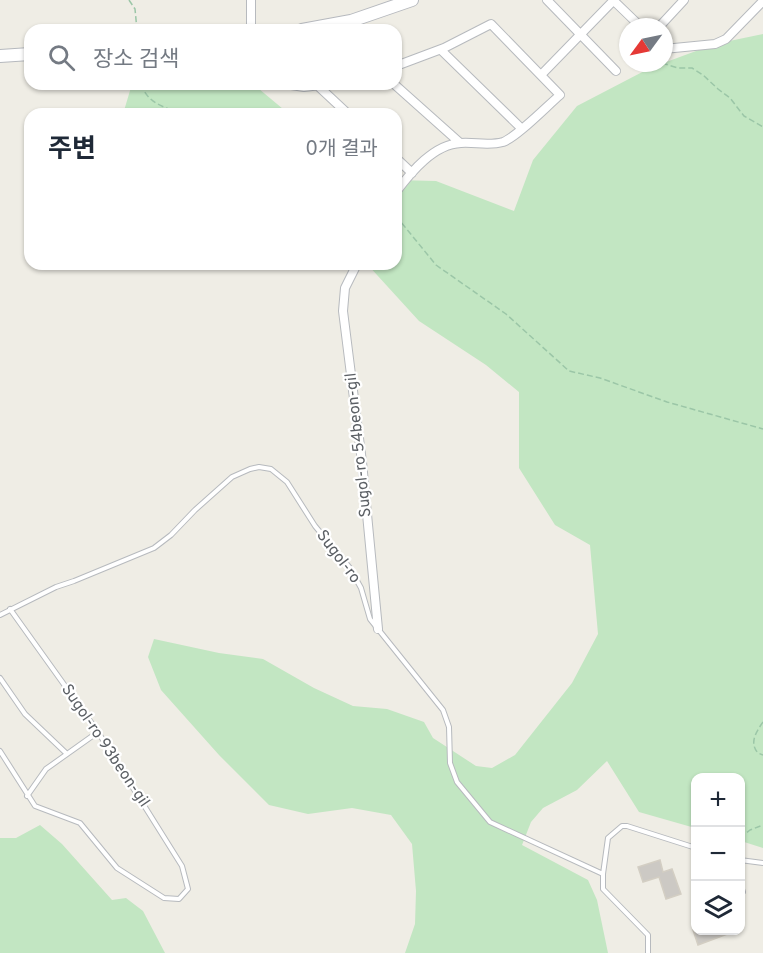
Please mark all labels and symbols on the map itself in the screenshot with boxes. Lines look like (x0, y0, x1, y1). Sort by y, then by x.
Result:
north arrow (619, 18, 673, 72)
street label: Sugol-ro 54beon-gil (341, 372, 377, 518)
street label: Sugol-ro (311, 526, 365, 588)
street label: Sugol-ro 93beon-gil (56, 681, 154, 811)

